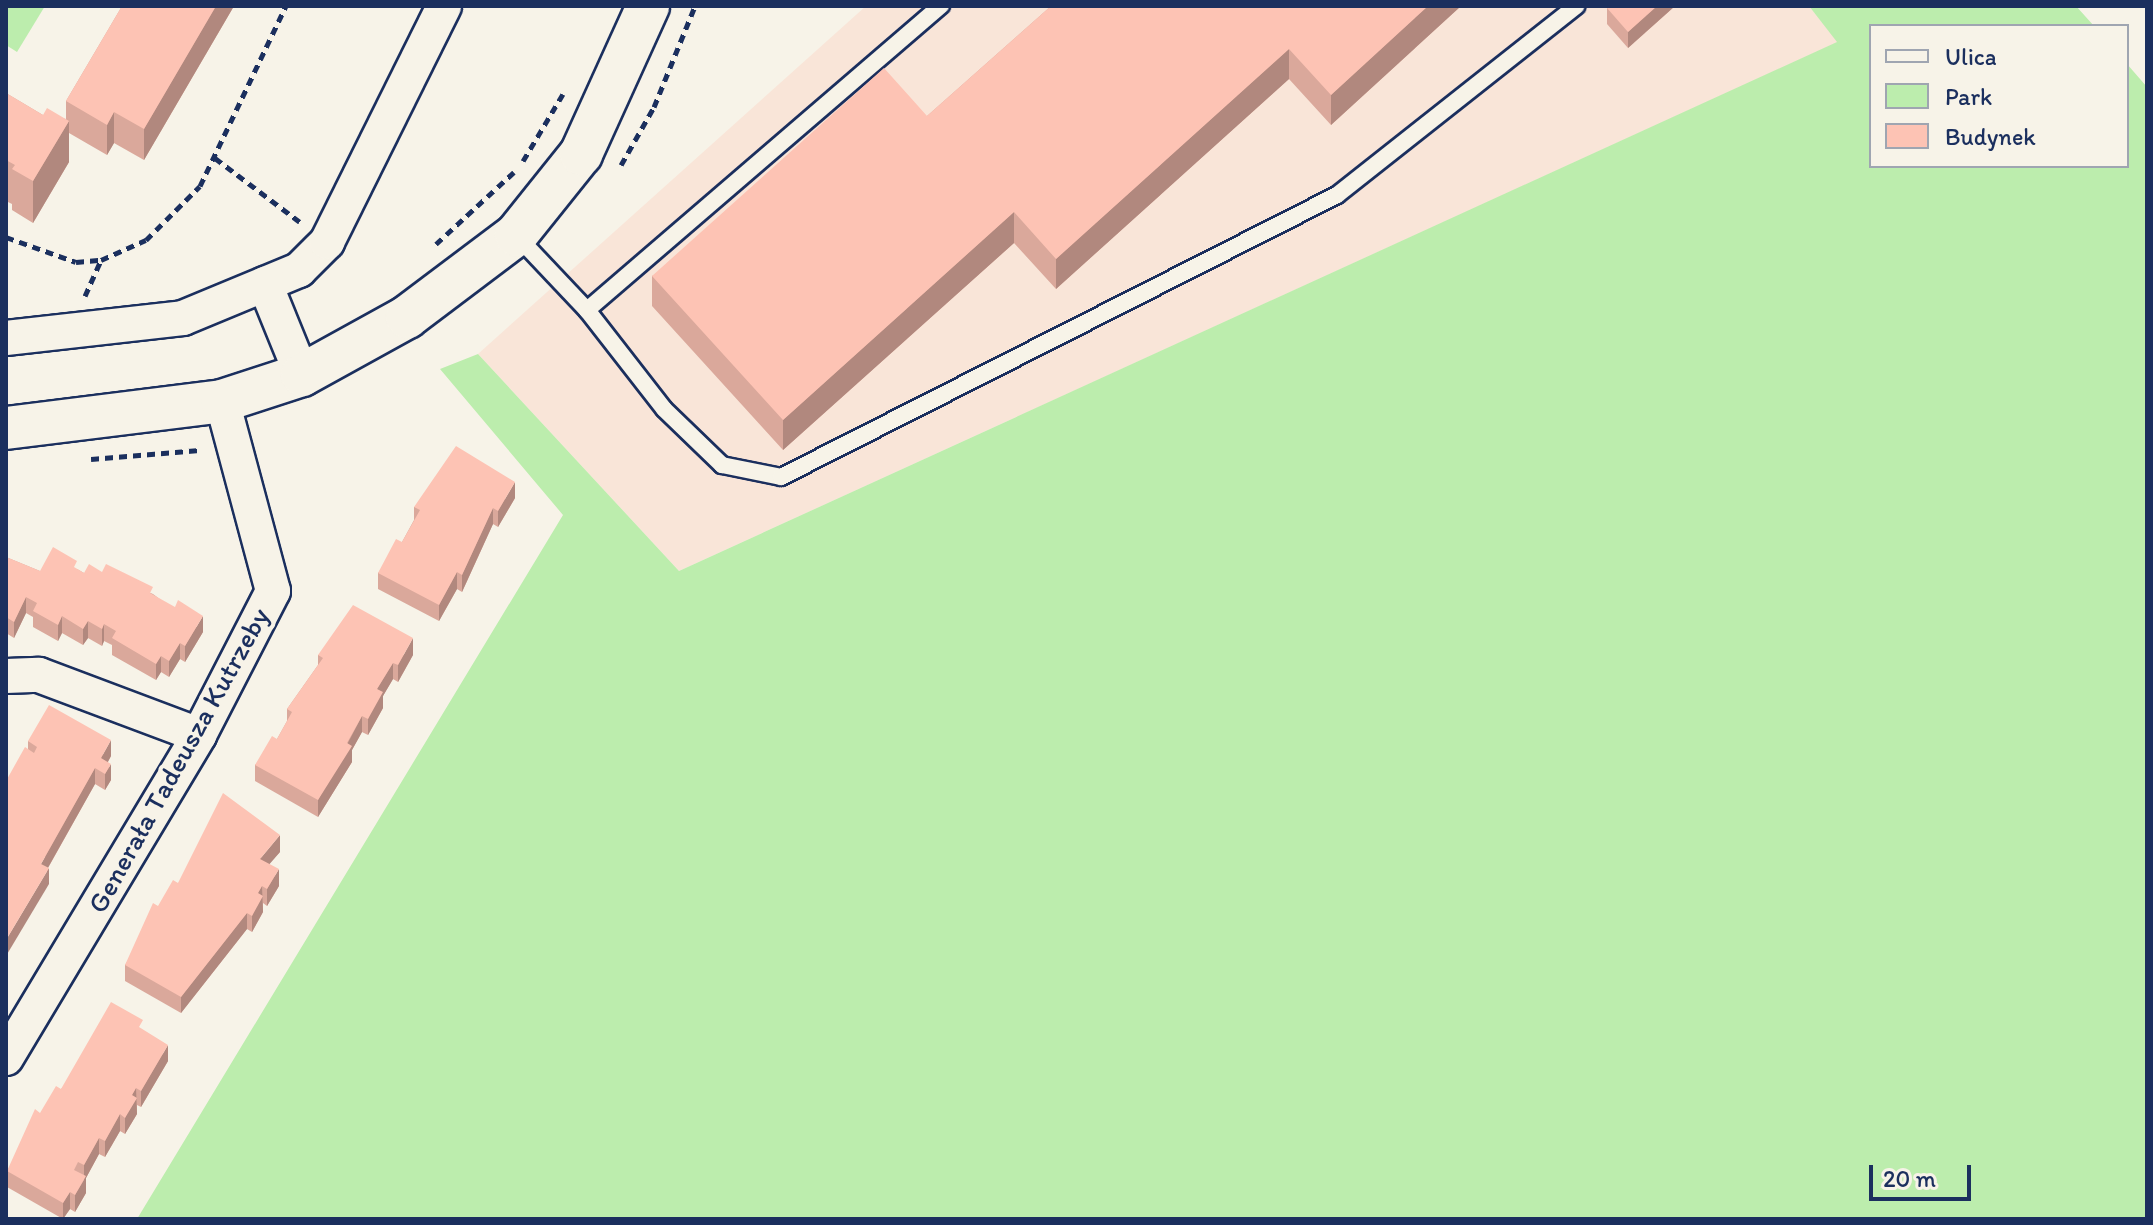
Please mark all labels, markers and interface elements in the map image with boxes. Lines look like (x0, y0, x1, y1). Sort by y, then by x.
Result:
legend (1869, 24, 2129, 168)
text: Ulica (1945, 42, 1997, 71)
text: Park (1945, 82, 1992, 111)
text: Budynek (1945, 122, 2036, 151)
street label: Generała Tadeusza Kutrzeby (80, 602, 276, 918)
scale bar (1873, 1149, 1975, 1199)
text: 20 m (1883, 1164, 1936, 1193)

